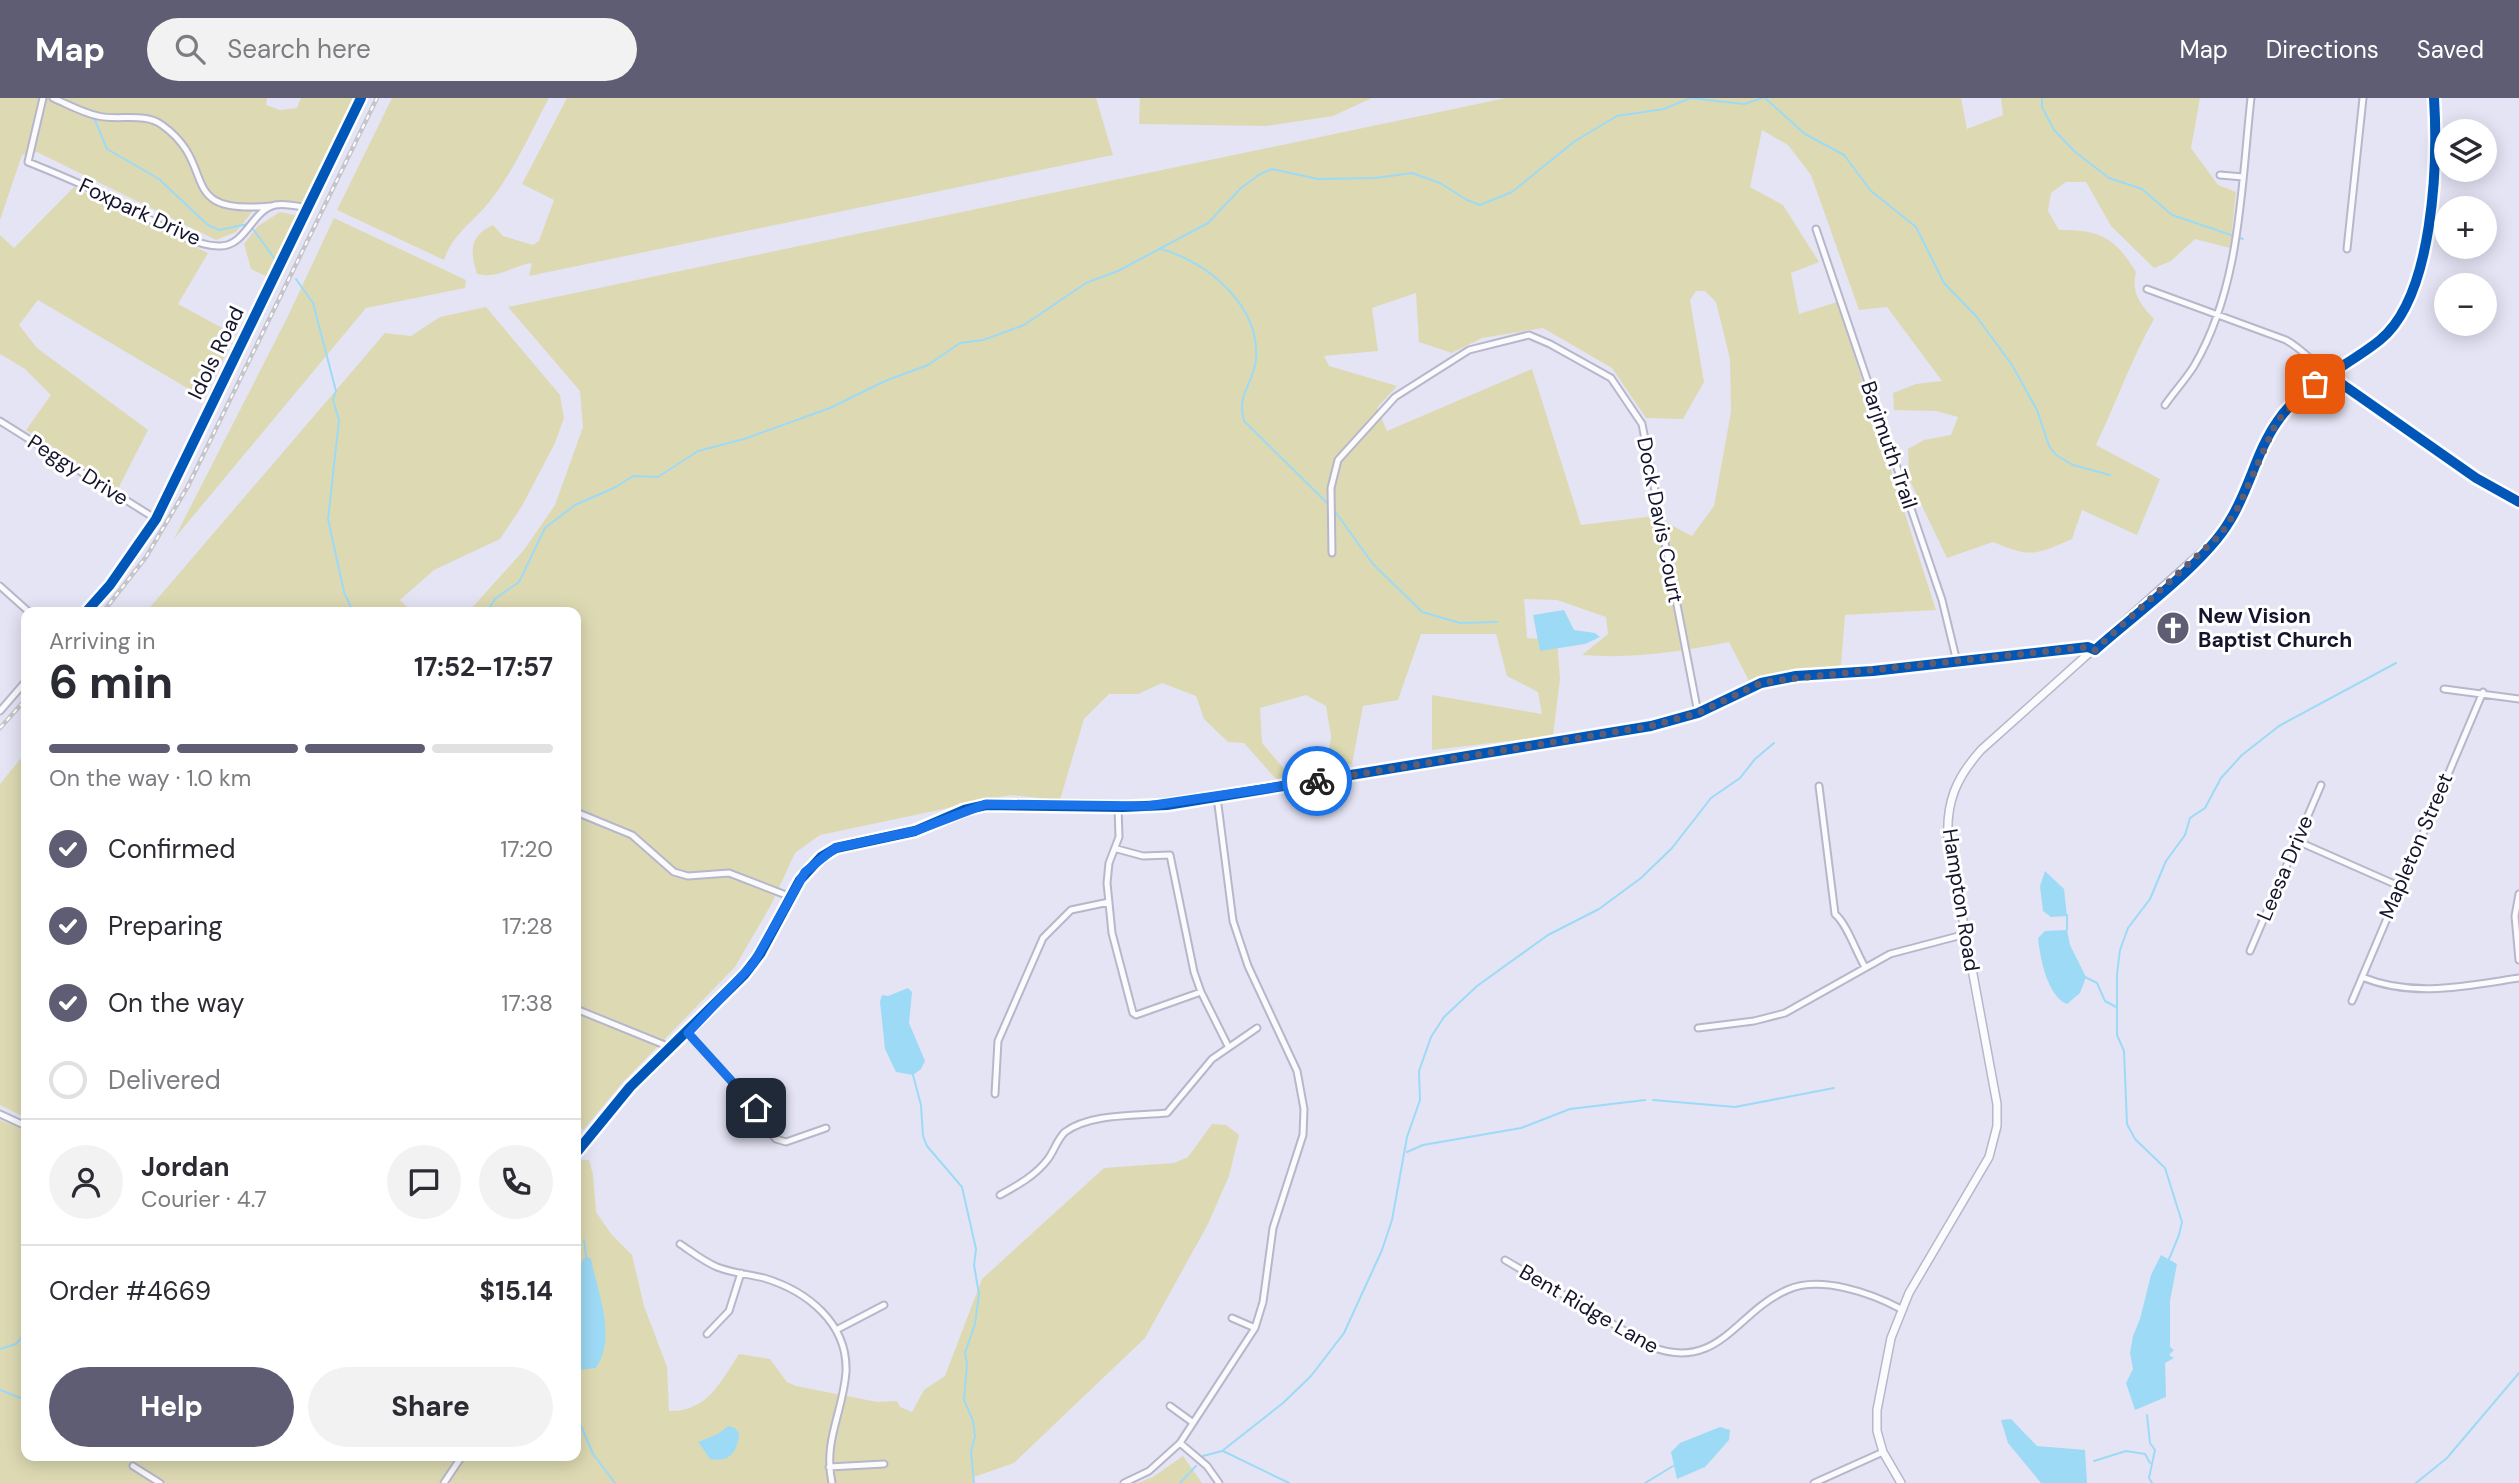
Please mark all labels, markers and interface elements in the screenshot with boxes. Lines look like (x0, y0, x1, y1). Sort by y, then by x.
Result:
search box (147, 18, 637, 81)
text: Map (35, 28, 105, 71)
icon: search (171, 30, 209, 68)
text: Search here (227, 32, 371, 66)
text: Map (2180, 34, 2228, 65)
text: Directions (2266, 34, 2379, 65)
text: Saved (2417, 34, 2484, 65)
map controls (2434, 119, 2497, 336)
button: layers (2434, 119, 2497, 182)
street label: Foxpark Drive (75, 172, 206, 252)
button: + (2434, 196, 2497, 259)
button: − (2434, 273, 2497, 336)
street label: Idols Road (181, 302, 251, 404)
pin (2285, 354, 2345, 414)
icon: bag (2296, 365, 2334, 403)
street label: Barjmuth Trail (1854, 378, 1924, 512)
street label: Peggy Drive (22, 428, 134, 512)
street label: Dock Davis Court (1630, 435, 1690, 605)
place label: New Vision Baptist Church (2198, 602, 2352, 654)
church icon: New Vision Baptist Church (2154, 609, 2192, 647)
text: Arriving in (49, 626, 155, 656)
text: 17:52–17:57 (414, 650, 553, 684)
text: 6 min (49, 652, 173, 712)
courier (1282, 746, 1352, 816)
icon: bike (1298, 762, 1336, 800)
text: On the way · 1.0 km (49, 763, 251, 793)
street label: Mapleton Street (2373, 769, 2459, 923)
street label: Leesa Drive (2250, 811, 2320, 925)
street label: Hampton Road (1936, 827, 1986, 973)
icon: check (49, 830, 87, 868)
text: Confirmed (108, 832, 235, 866)
text: 17:20 (500, 834, 553, 864)
icon: check (49, 907, 87, 945)
text: Preparing (108, 909, 223, 943)
text: 17:28 (502, 911, 553, 941)
icon: check (49, 984, 87, 1022)
text: On the way (108, 986, 244, 1020)
text: 17:38 (501, 988, 553, 1018)
text: Delivered (108, 1063, 221, 1097)
pin (726, 1078, 786, 1138)
icon: home (737, 1089, 775, 1127)
button: person (49, 1145, 123, 1219)
button: chat (387, 1145, 461, 1219)
button: phone (479, 1145, 553, 1219)
text: Jordan (141, 1150, 230, 1184)
text: Courier · 4.7 (141, 1184, 267, 1214)
street label: Bent Ridge Lane (1514, 1258, 1664, 1360)
text: Order #4669 (49, 1274, 211, 1308)
text: $15.14 (480, 1274, 553, 1308)
button: Help (49, 1367, 294, 1447)
button: Share (308, 1367, 553, 1447)

